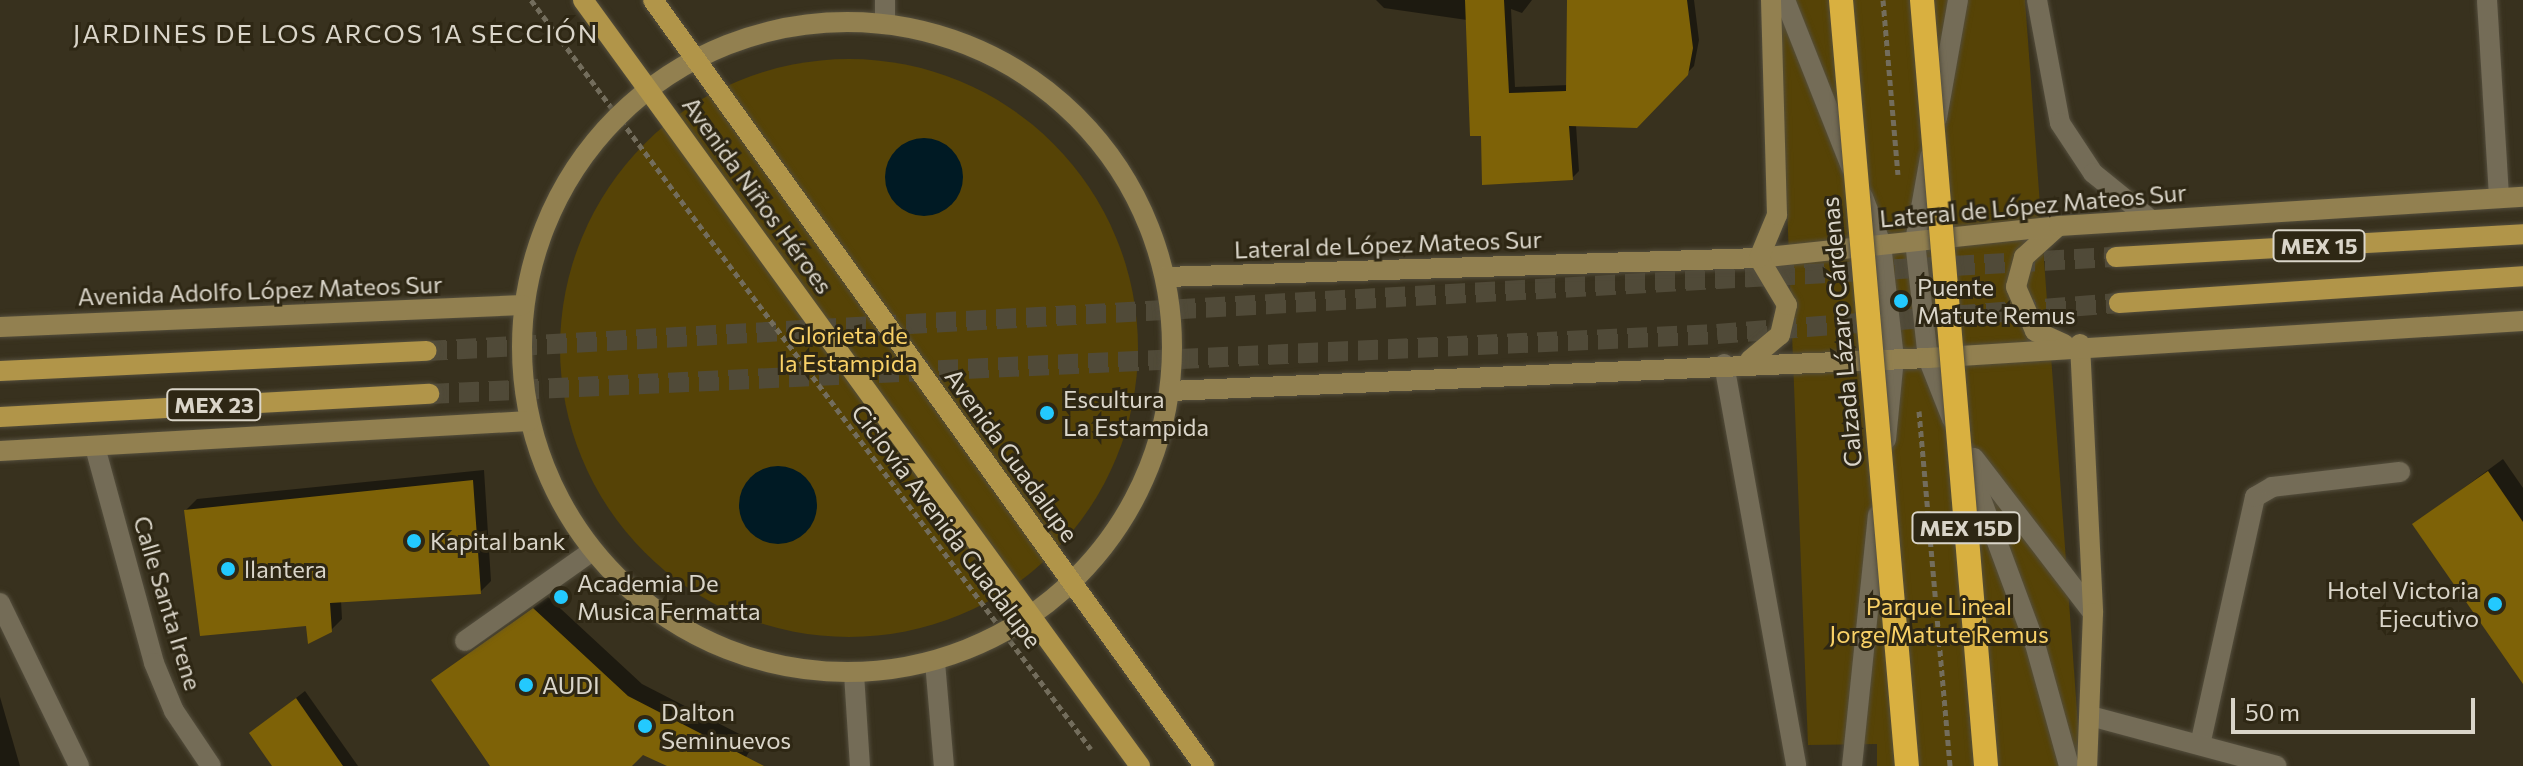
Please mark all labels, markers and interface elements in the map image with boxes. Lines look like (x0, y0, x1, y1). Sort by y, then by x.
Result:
district label: JARDINES DE LOS ARCOS 1A SECCIÓN (73, 17, 599, 49)
street label: Avenida Niños Héroes (677, 91, 839, 299)
street label: Lateral de López Mateos Sur (1878, 177, 2188, 233)
street label: Calzada Lázaro Cárdenas (1815, 196, 1867, 468)
street label: Lateral de López Mateos Sur (1234, 224, 1542, 264)
road number: MEX 15 (2271, 228, 2367, 264)
street label: Avenida Adolfo López Mateos Sur (77, 269, 443, 311)
place label: Puente Matute Remus (1917, 273, 2076, 329)
marker: Puente Matute Remus (1892, 292, 1910, 310)
park label: Glorieta de la Estampida (779, 321, 917, 377)
street label: Avenida Guadalupe (939, 363, 1085, 547)
place label: Escultura La Estampida (1063, 385, 1209, 441)
road number: MEX 23 (166, 387, 262, 423)
street label: Ciclovía Avenida Guadalupe (846, 399, 1048, 653)
marker: Escultura La Estampida (1038, 404, 1056, 422)
road number: MEX 15D (1910, 510, 2022, 546)
street label: Calle Santa Irene (128, 512, 208, 694)
place label: Kapital bank (430, 527, 566, 555)
marker: Kapital bank (405, 532, 423, 550)
place label: llantera (244, 555, 327, 583)
marker: llantera (219, 560, 237, 578)
place label: Academia De Musica Fermatta (577, 569, 761, 625)
place label: Hotel Victoria Ejecutivo (2327, 576, 2479, 632)
marker: Academia De Musica Fermatta (552, 588, 570, 606)
park label: Parque Lineal Jorge Matute Remus (1829, 592, 2049, 648)
marker: Hotel Victoria Ejecutivo (2486, 595, 2504, 613)
place label: AUDI (542, 671, 600, 699)
marker: AUDI (517, 676, 535, 694)
scale bar (2235, 682, 2479, 732)
text: 50 m (2245, 697, 2300, 726)
place label: Dalton Seminuevos (661, 698, 791, 754)
marker: Dalton Seminuevos (636, 717, 654, 735)

